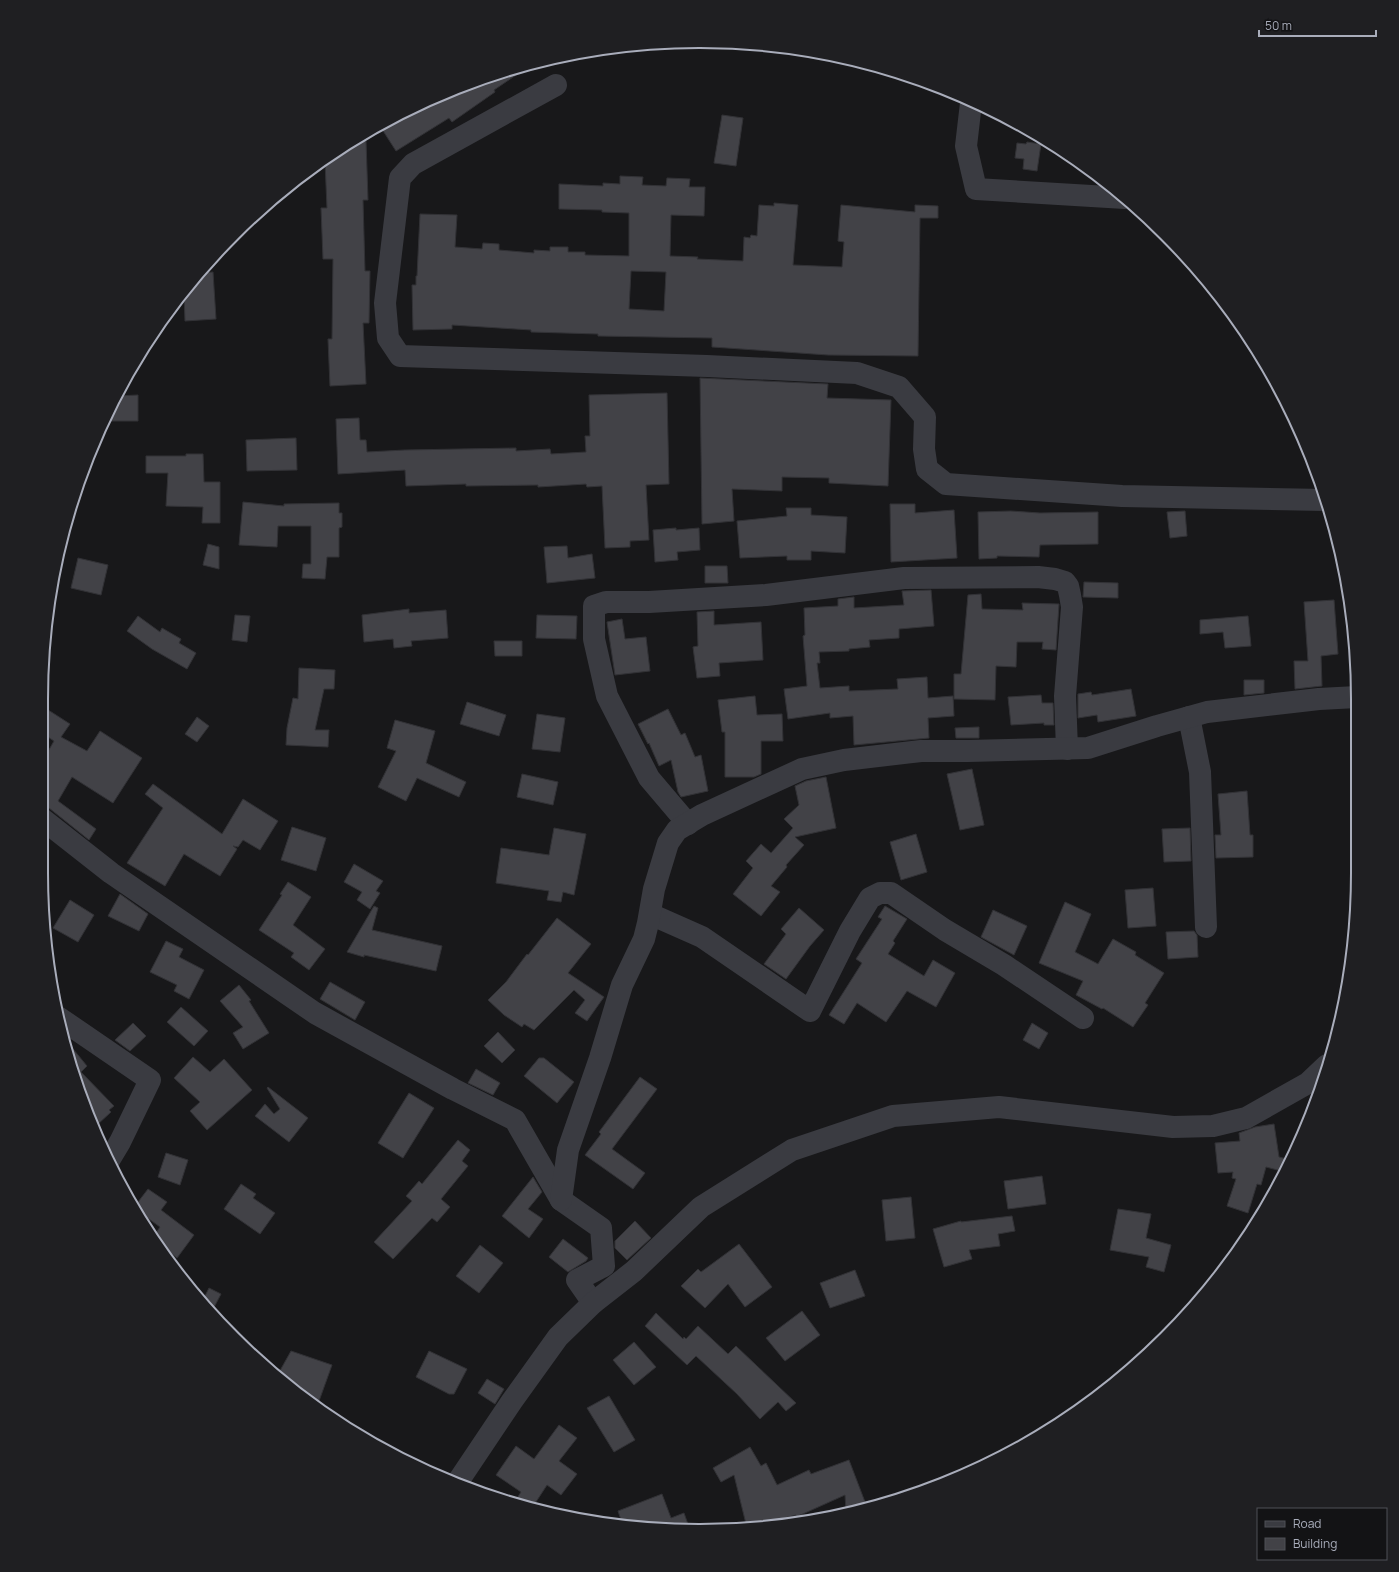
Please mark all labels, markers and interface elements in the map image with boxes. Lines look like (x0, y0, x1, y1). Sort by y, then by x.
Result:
scale bar (1259, 12, 1376, 38)
text: 50 m (1265, 17, 1292, 34)
legend (1257, 1508, 1387, 1560)
text: Road (1293, 1515, 1321, 1532)
text: Building (1293, 1535, 1337, 1552)

